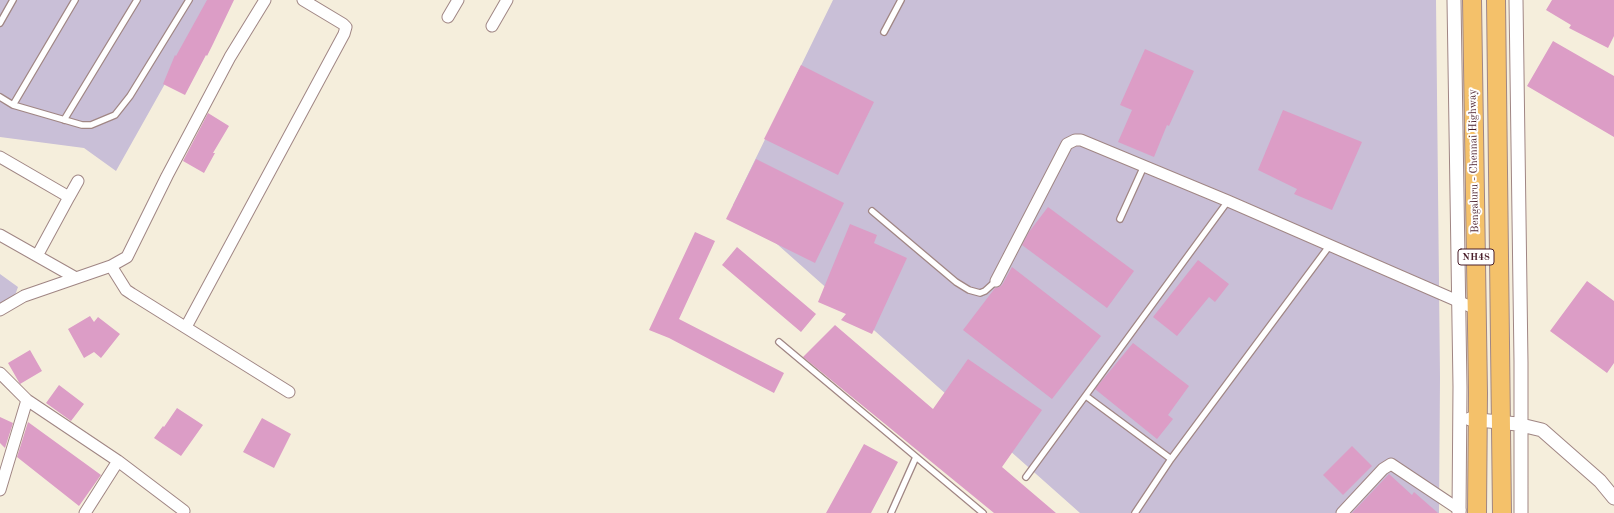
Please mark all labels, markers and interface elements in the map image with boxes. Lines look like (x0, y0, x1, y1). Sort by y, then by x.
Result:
street label: Bengaluru - Chennai Highway (1466, 89, 1482, 233)
road number: NH48 (1458, 249, 1494, 265)

